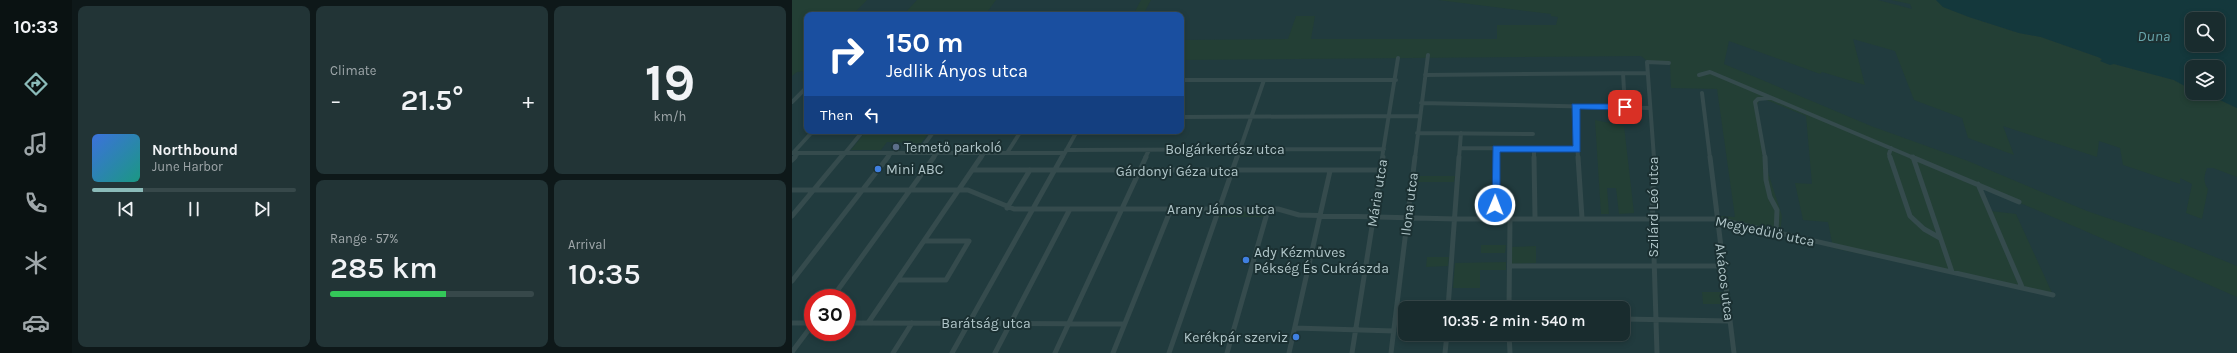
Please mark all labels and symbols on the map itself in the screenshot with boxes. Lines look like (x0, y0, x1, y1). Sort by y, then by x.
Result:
water label: Duna (2138, 27, 2170, 45)
pin (1608, 90, 1642, 124)
place label: Temető parkoló (904, 139, 1002, 156)
street label: Bolgárkertész utca (1165, 141, 1285, 158)
marker: Temető parkoló (891, 142, 901, 152)
street label: Szilárd Leó utca (1645, 157, 1662, 257)
street label: Mária utca (1364, 158, 1391, 228)
place label: Mini ABC (886, 161, 943, 178)
street label: Gárdonyi Géza utca (1116, 163, 1238, 180)
marker: Mini ABC (873, 164, 883, 174)
street label: Ilona utca (1397, 171, 1422, 237)
position arrow (1474, 184, 1516, 226)
street label: Arany János utca (1167, 201, 1275, 218)
street label: Megyedűlő utca (1714, 213, 1816, 250)
street label: Akácos utca (1711, 242, 1738, 322)
place label: Ady Kézműves Pékség És Cukrászda (1254, 244, 1389, 277)
marker: Ady Kézműves Pékség És Cukrászda (1241, 255, 1251, 265)
speed limit sign: 30 (804, 289, 856, 341)
street label: Barátság utca (941, 315, 1031, 332)
place label: Kerékpár szerviz (1184, 329, 1288, 346)
marker: Kerékpár szerviz (1291, 332, 1301, 342)

